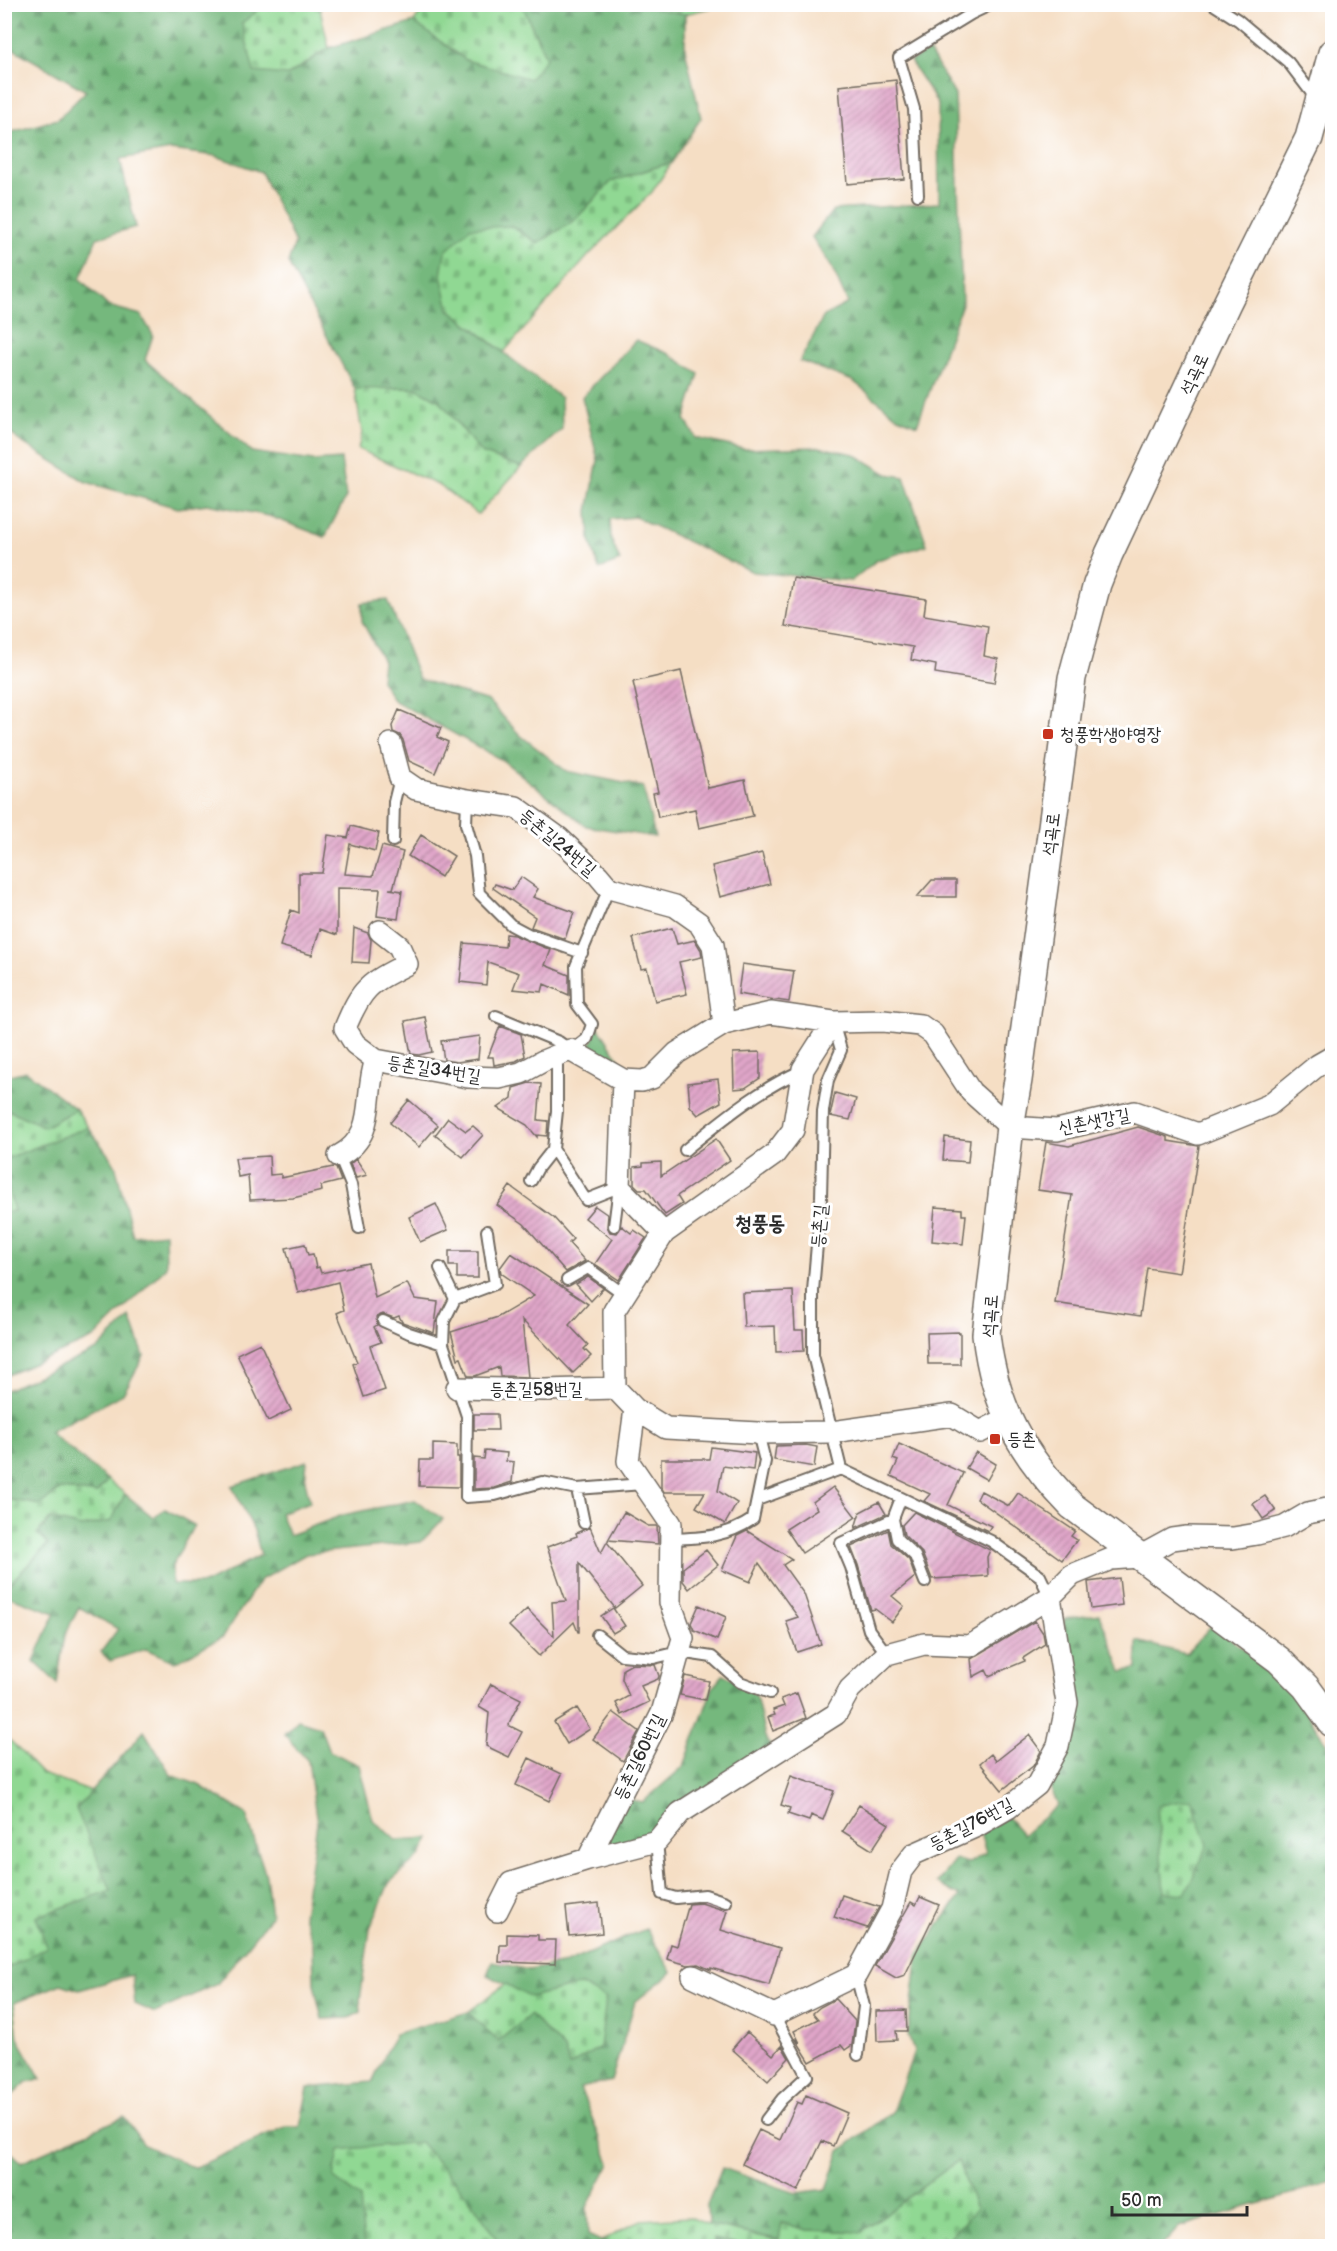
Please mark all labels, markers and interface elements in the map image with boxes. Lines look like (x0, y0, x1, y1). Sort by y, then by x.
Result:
street label: 석곡로 (1176, 350, 1213, 398)
place label: 청풍학생야영장 (1060, 724, 1161, 745)
marker: 청풍학생야영장 (1041, 727, 1055, 741)
street label: 등촌길24번길 (515, 804, 601, 881)
street label: 석곡로 (1038, 811, 1065, 857)
street label: 등촌길34번길 (386, 1052, 483, 1087)
street label: 신촌샛강길 (1057, 1104, 1132, 1139)
street label: 등촌길 (807, 1203, 832, 1249)
district label: 청풍동 (735, 1211, 785, 1236)
street label: 석곡로 (979, 1294, 1002, 1338)
street label: 등촌길58번길 (489, 1379, 583, 1400)
place label: 등촌 (1007, 1429, 1036, 1450)
marker: 등촌 (988, 1432, 1002, 1446)
street label: 등촌길60번길 (609, 1710, 670, 1804)
street label: 등촌길76번길 (926, 1793, 1017, 1855)
scale bar (1112, 2179, 1247, 2217)
text: 50 m (1121, 2190, 1162, 2211)

